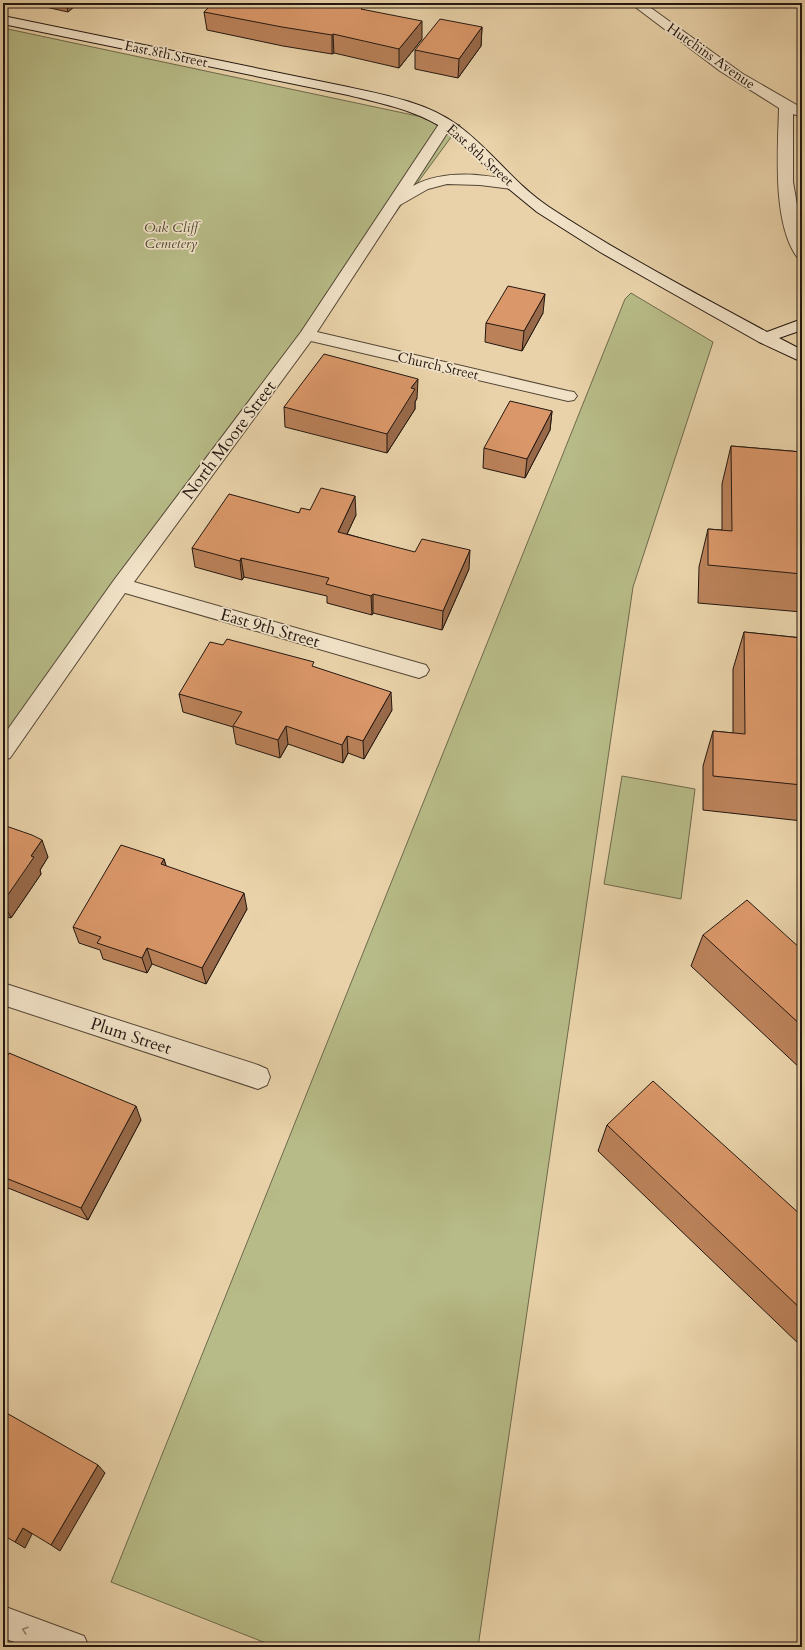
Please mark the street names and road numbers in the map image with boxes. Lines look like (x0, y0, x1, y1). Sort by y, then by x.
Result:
street label: Hutchins Avenue (663, 18, 759, 94)
street label: East 8th Street (123, 36, 210, 72)
street label: East 8th Street (442, 120, 518, 191)
street label: Church Street (396, 347, 481, 385)
street label: North Moore Street (177, 376, 282, 504)
street label: East 9th Street (218, 603, 323, 653)
street label: Plum Street (88, 1012, 175, 1060)

